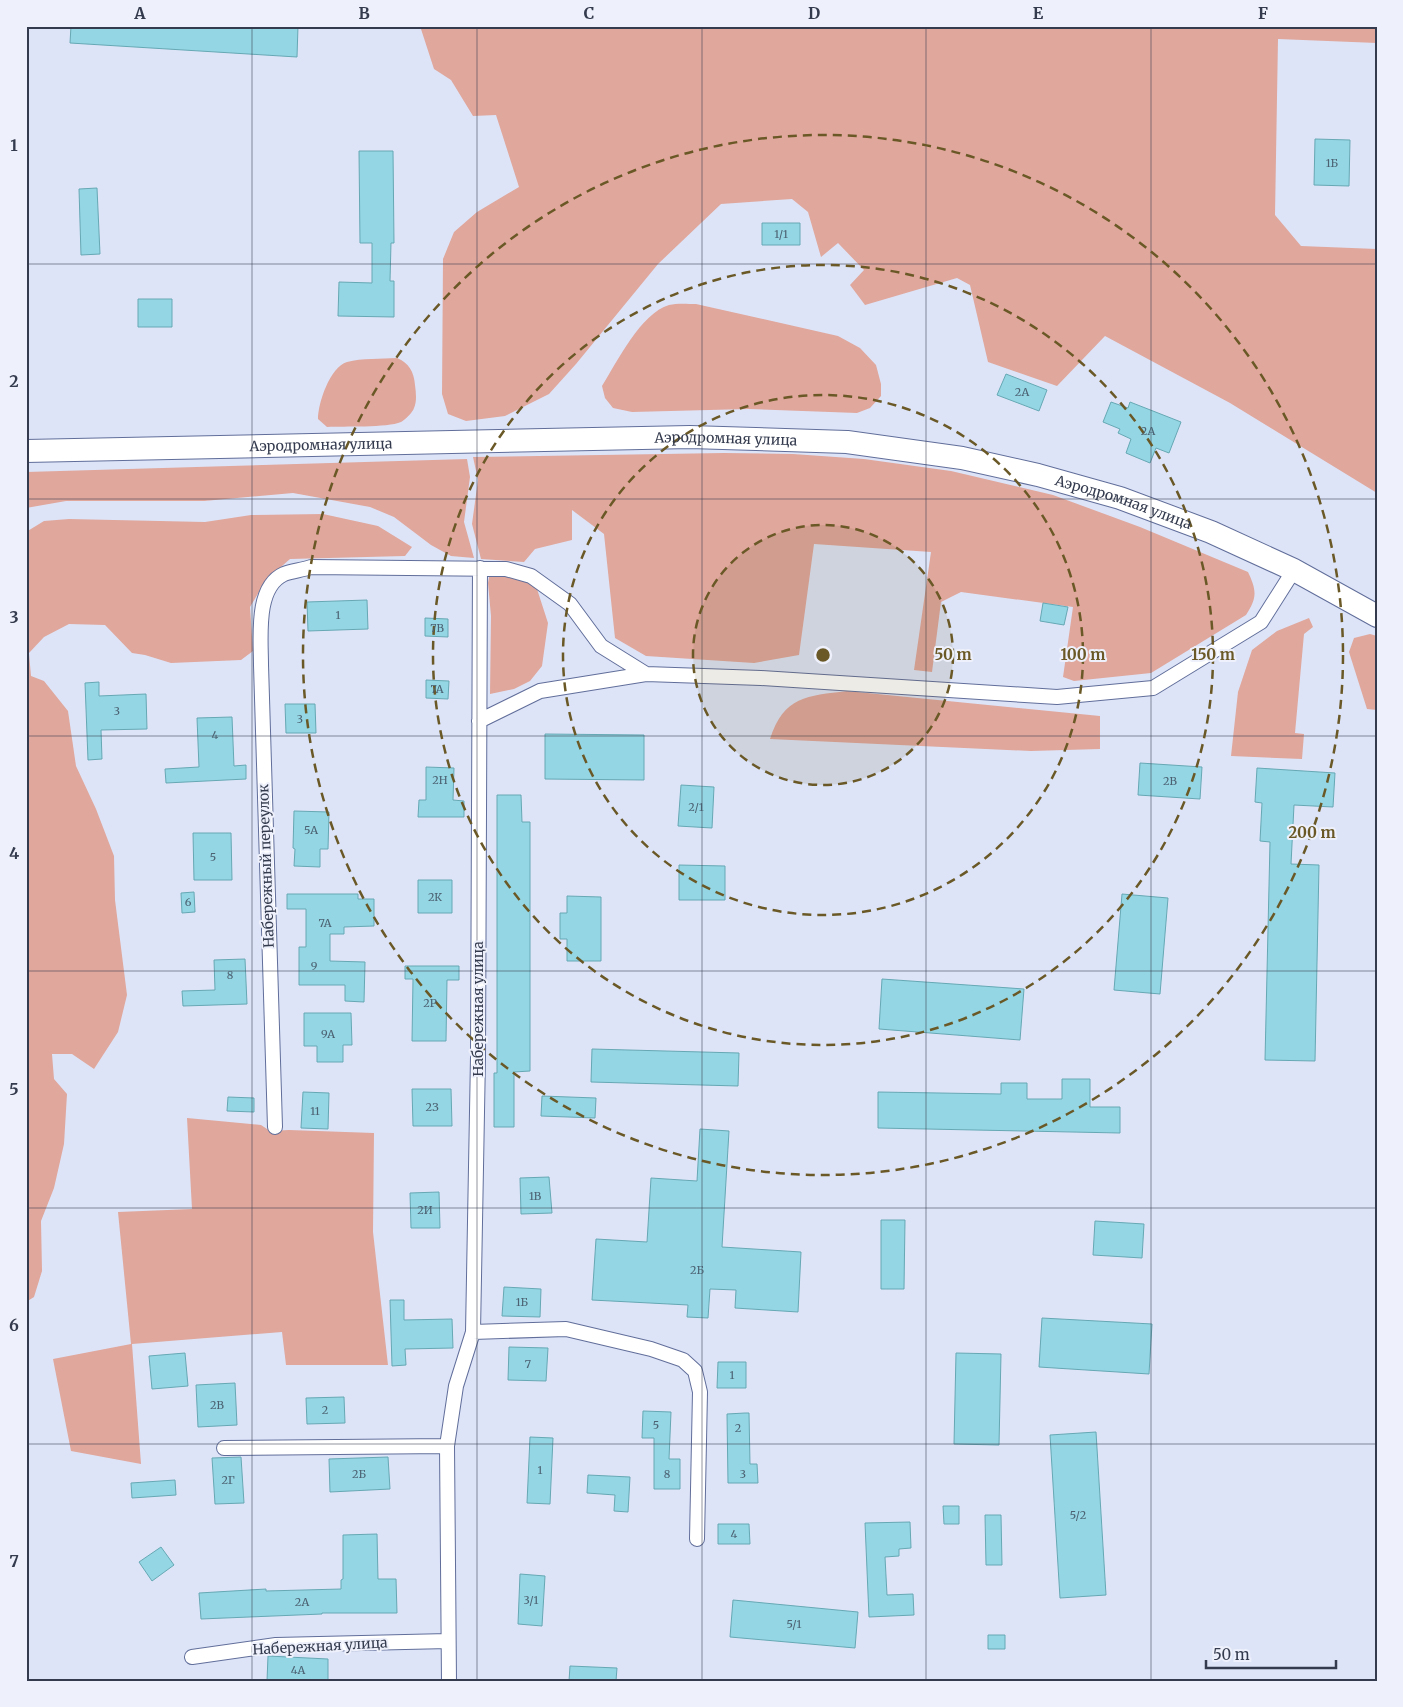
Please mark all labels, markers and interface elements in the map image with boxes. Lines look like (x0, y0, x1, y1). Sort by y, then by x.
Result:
text: A (133, 3, 146, 23)
text: B (358, 3, 370, 23)
text: C (584, 3, 594, 23)
text: D (808, 3, 820, 23)
text: E (1033, 3, 1044, 23)
text: F (1258, 3, 1268, 23)
text: 1 (10, 135, 18, 155)
house number: 1Б (1326, 156, 1339, 170)
house number: 1/1 (774, 227, 788, 241)
text: 2 (9, 371, 19, 391)
house number: 2А (1015, 385, 1029, 399)
house number: 2А (1141, 424, 1155, 438)
street label: Аэродромная улица (653, 428, 798, 449)
street label: Аэродромная улица (248, 434, 393, 455)
street label: Аэродромная улица (1052, 471, 1195, 533)
text: 3 (9, 607, 19, 627)
house number: 1 (336, 608, 341, 622)
house number: 7В (430, 621, 444, 635)
text: 50 m (934, 645, 972, 664)
text: 100 m (1061, 645, 1105, 664)
text: 150 m (1191, 645, 1235, 664)
centre of rings (814, 646, 832, 664)
house number: 7А (431, 682, 444, 696)
house number: 3 (114, 704, 120, 718)
house number: 3 (297, 712, 303, 726)
house number: 4 (212, 728, 219, 742)
house number: 2Н (432, 773, 448, 787)
house number: 2В (1163, 774, 1178, 788)
street label: Набережный переулок (254, 784, 278, 948)
house number: 2/1 (688, 800, 704, 814)
house number: 5А (304, 823, 318, 837)
text: 200 m (1288, 823, 1336, 842)
text: 4 (9, 843, 19, 863)
house number: 5 (210, 850, 216, 864)
house number: 2К (428, 890, 442, 904)
house number: 6 (185, 895, 192, 909)
house number: 7А (319, 916, 332, 930)
street label: Набережная улица (469, 941, 487, 1077)
house number: 9 (311, 959, 318, 973)
house number: 8 (227, 968, 234, 982)
house number: 2Р (423, 996, 437, 1010)
house number: 9А (321, 1027, 335, 1041)
text: 5 (9, 1079, 19, 1099)
house number: 2З (426, 1100, 439, 1114)
house number: 11 (310, 1104, 320, 1118)
house number: 1В (529, 1189, 542, 1203)
house number: 2И (417, 1203, 433, 1217)
house number: 2Б (690, 1263, 704, 1277)
house number: 1Б (516, 1295, 529, 1309)
text: 6 (9, 1315, 19, 1335)
house number: 7 (525, 1357, 531, 1371)
house number: 1 (730, 1368, 735, 1382)
house number: 2В (210, 1398, 225, 1412)
house number: 2 (322, 1403, 328, 1417)
house number: 5 (653, 1418, 659, 1432)
house number: 2 (735, 1421, 741, 1435)
house number: 1 (538, 1463, 543, 1477)
house number: 2Б (352, 1467, 366, 1481)
house number: 8 (664, 1467, 671, 1481)
house number: 3 (740, 1467, 746, 1481)
house number: 2Г (221, 1473, 235, 1487)
house number: 5/2 (1070, 1508, 1086, 1522)
house number: 4 (731, 1527, 738, 1541)
text: 7 (9, 1551, 19, 1571)
house number: 3/1 (524, 1593, 538, 1607)
house number: 2А (295, 1595, 309, 1609)
house number: 5/1 (787, 1617, 801, 1631)
street label: Набережная улица (252, 1633, 389, 1659)
scale bar (1206, 1637, 1336, 1669)
text: 50 m (1213, 1645, 1250, 1664)
house number: 4А (291, 1663, 305, 1677)

